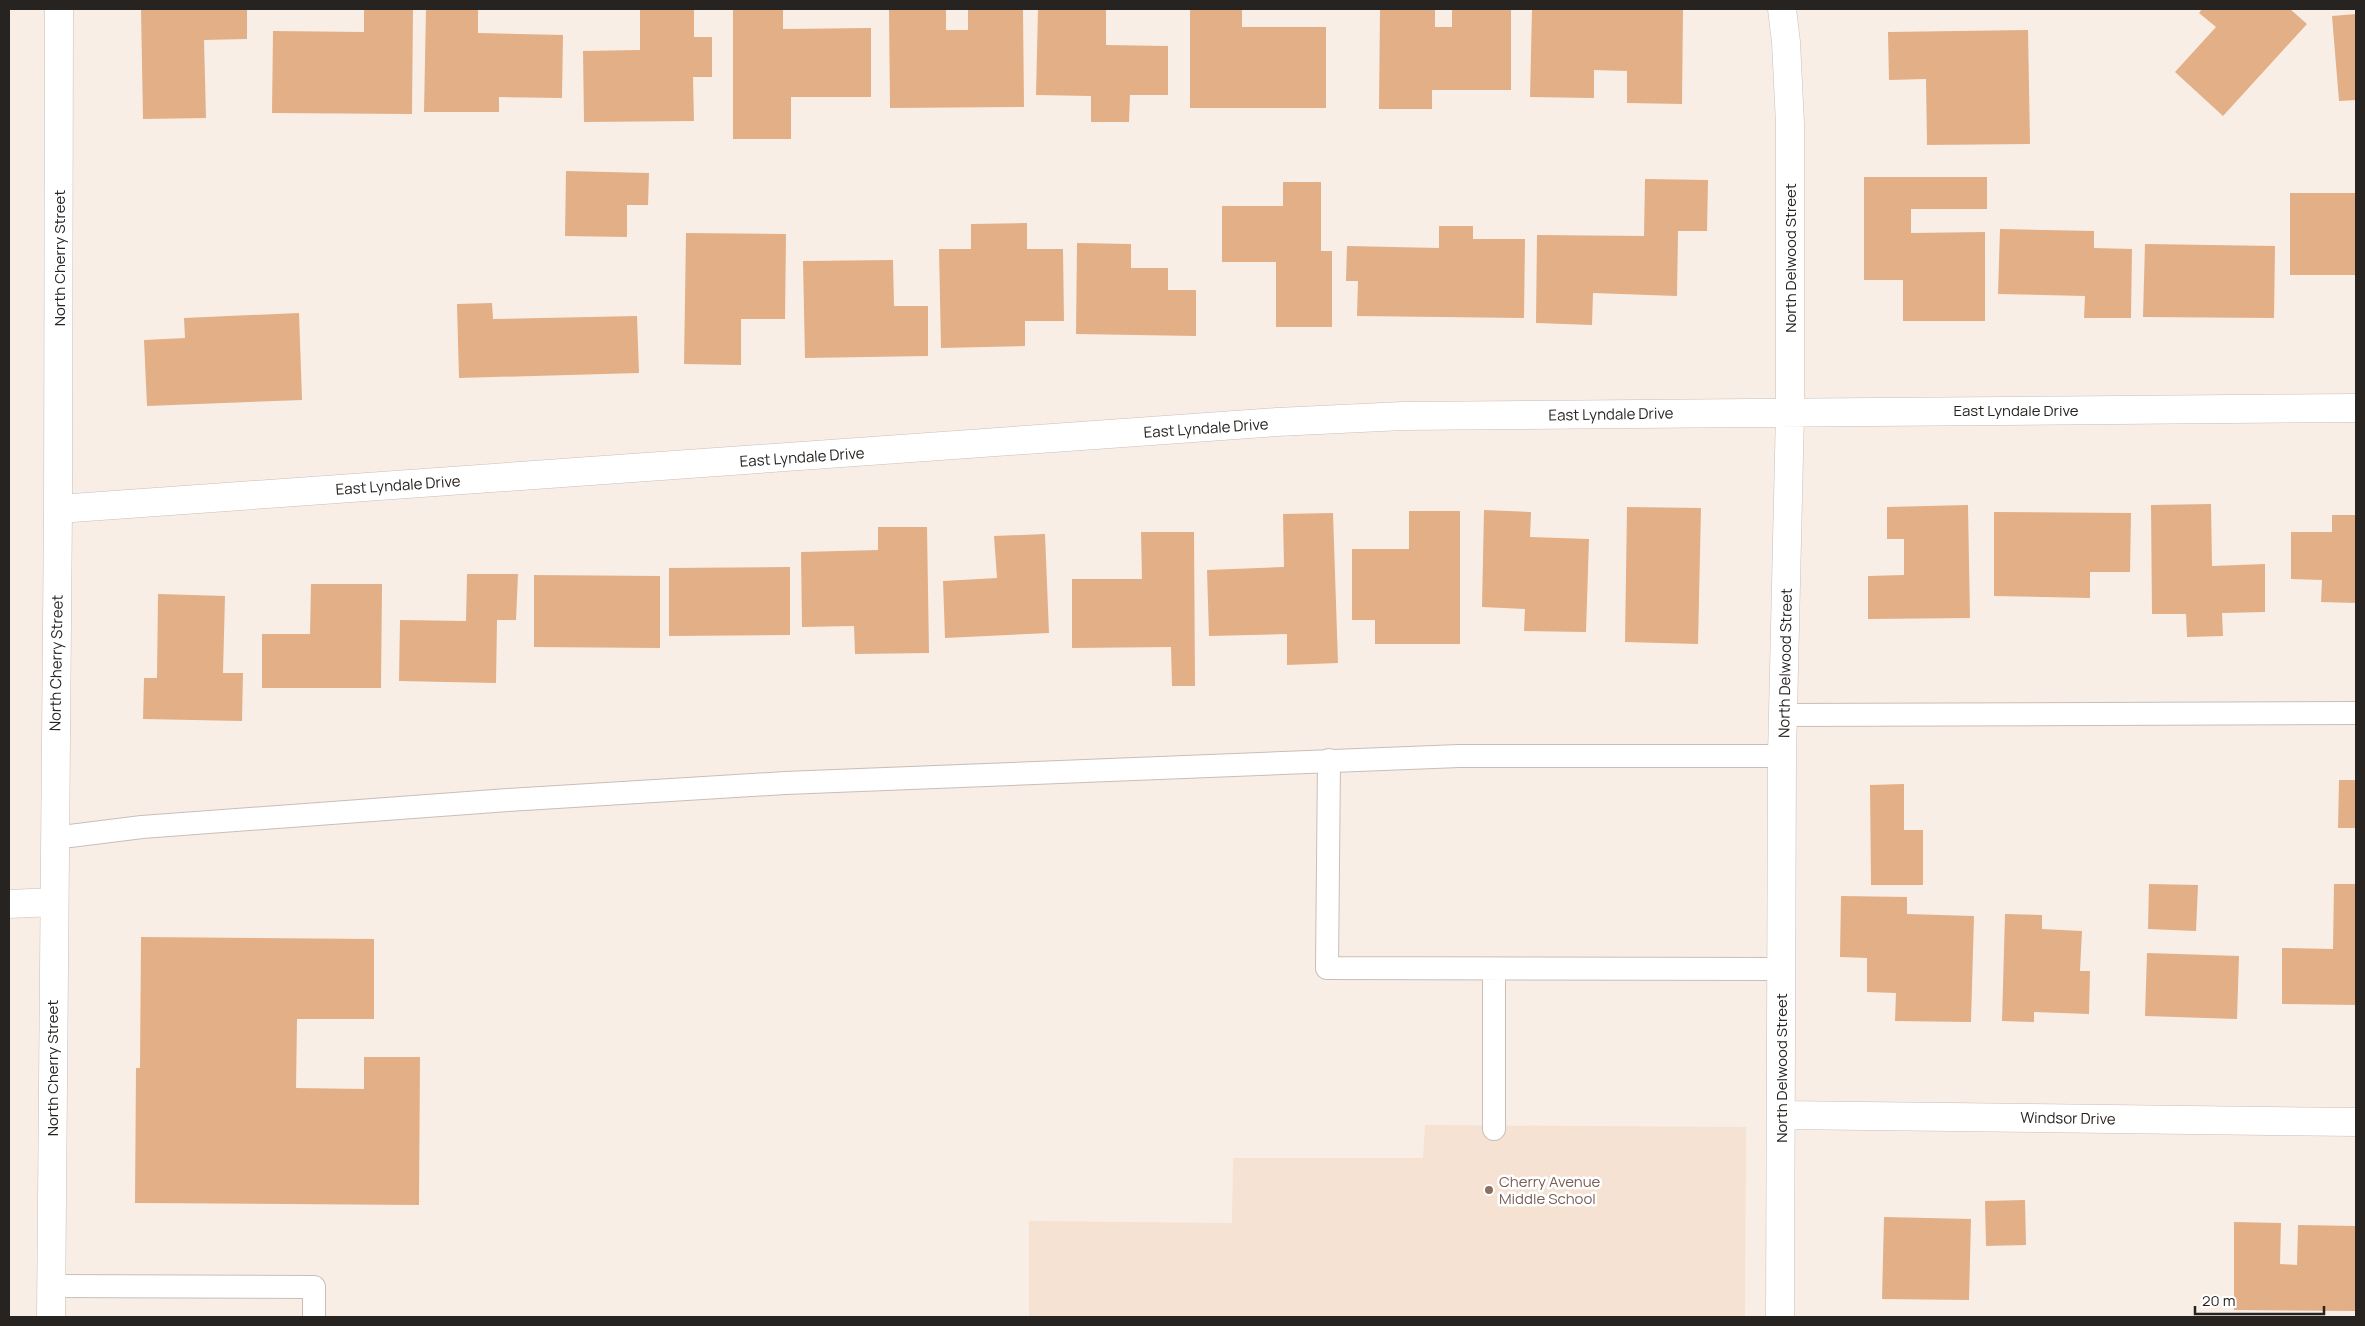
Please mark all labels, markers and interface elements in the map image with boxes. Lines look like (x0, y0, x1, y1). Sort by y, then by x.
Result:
street label: North Delwood Street (1780, 183, 1801, 333)
street label: North Cherry Street (49, 190, 70, 326)
street label: East Lyndale Drive (1953, 400, 2079, 421)
street label: East Lyndale Drive (1548, 402, 1674, 426)
street label: East Lyndale Drive (1143, 413, 1269, 443)
street label: East Lyndale Drive (739, 442, 865, 472)
street label: East Lyndale Drive (335, 470, 461, 500)
street label: North Delwood Street (1773, 588, 1797, 738)
street label: North Cherry Street (44, 595, 68, 731)
street label: North Delwood Street (1771, 993, 1792, 1143)
street label: North Cherry Street (42, 1000, 63, 1136)
street label: Windsor Drive (2020, 1107, 2116, 1129)
place label: Cherry Avenue Middle School (1499, 1171, 1601, 1209)
marker: Cherry Avenue Middle School (1483, 1184, 1495, 1196)
scale bar (2195, 1284, 2324, 1316)
text: 20 m (2202, 1290, 2235, 1311)

